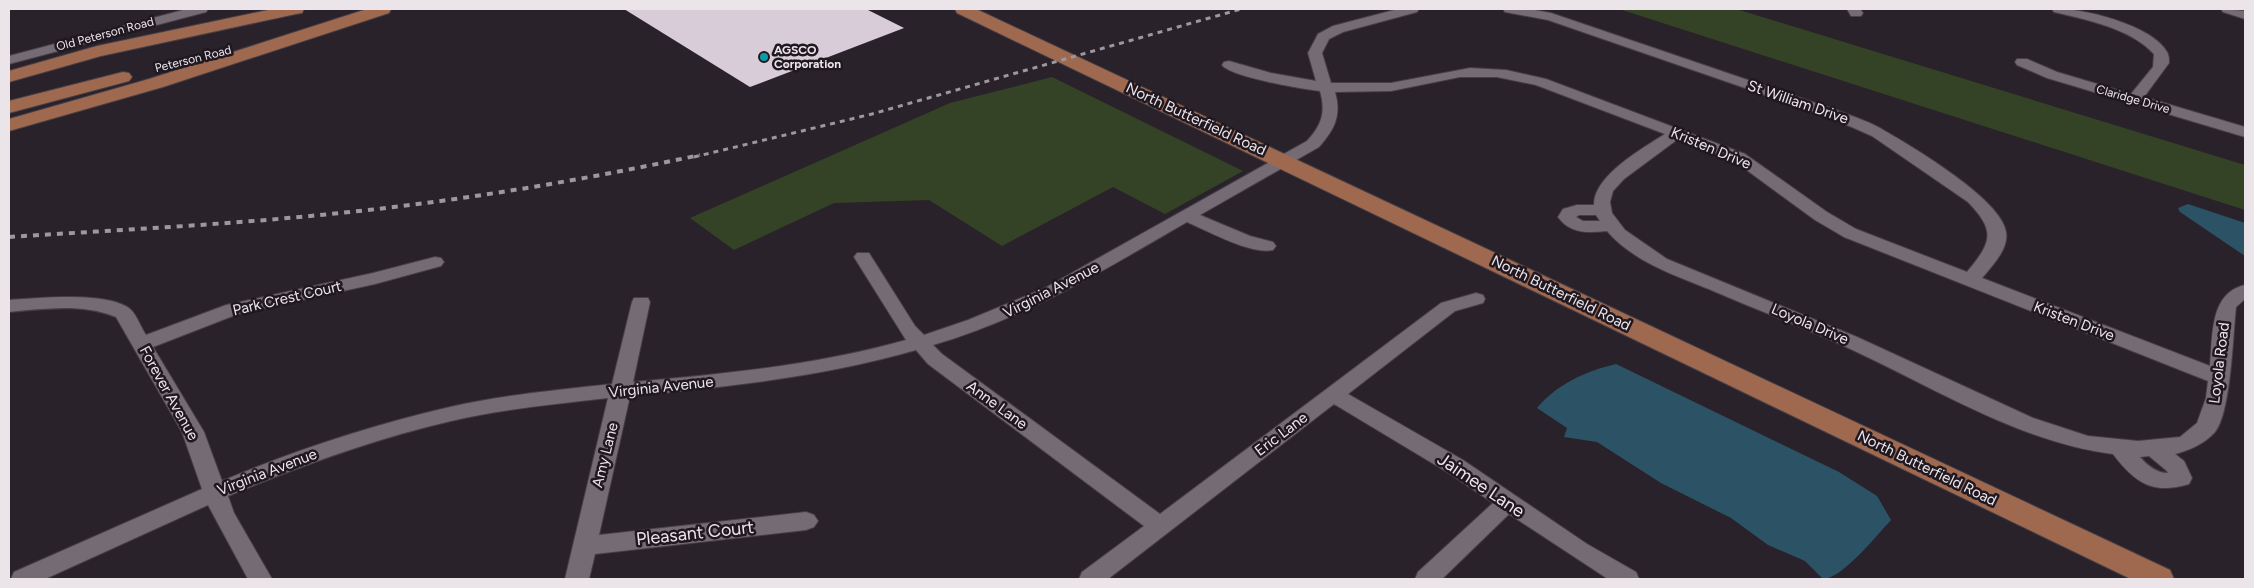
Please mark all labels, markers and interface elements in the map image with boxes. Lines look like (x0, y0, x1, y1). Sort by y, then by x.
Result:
street label: Old Peterson Road (55, 14, 155, 54)
street label: Peterson Road (153, 43, 233, 75)
place label: AGSCO Corporation (774, 43, 841, 71)
marker: AGSCO Corporation (758, 51, 770, 63)
street label: St William Drive (1745, 76, 1851, 128)
street label: North Butterfield Road (1123, 79, 1269, 159)
street label: Claridge Drive (2095, 82, 2172, 116)
street label: Kristen Drive (1668, 123, 1754, 173)
street label: North Butterfield Road (1488, 251, 1634, 335)
street label: Virginia Avenue (1000, 258, 1102, 322)
street label: Park Crest Court (231, 277, 344, 319)
street label: Kristen Drive (2031, 297, 2117, 345)
street label: Loyola Drive (1769, 300, 1851, 348)
street label: Loyola Road (2205, 321, 2233, 405)
street label: Forever Avenue (136, 343, 202, 443)
street label: Virginia Avenue (608, 373, 714, 401)
street label: Anne Lane (963, 377, 1031, 433)
street label: Eric Lane (1251, 408, 1311, 460)
street label: Amy Lane (588, 421, 622, 489)
street label: North Butterfield Road (1854, 426, 2000, 510)
street label: Virginia Avenue (215, 445, 319, 499)
street label: Jaimee Lane (1433, 448, 1529, 522)
street label: Pleasant Court (635, 516, 755, 550)

